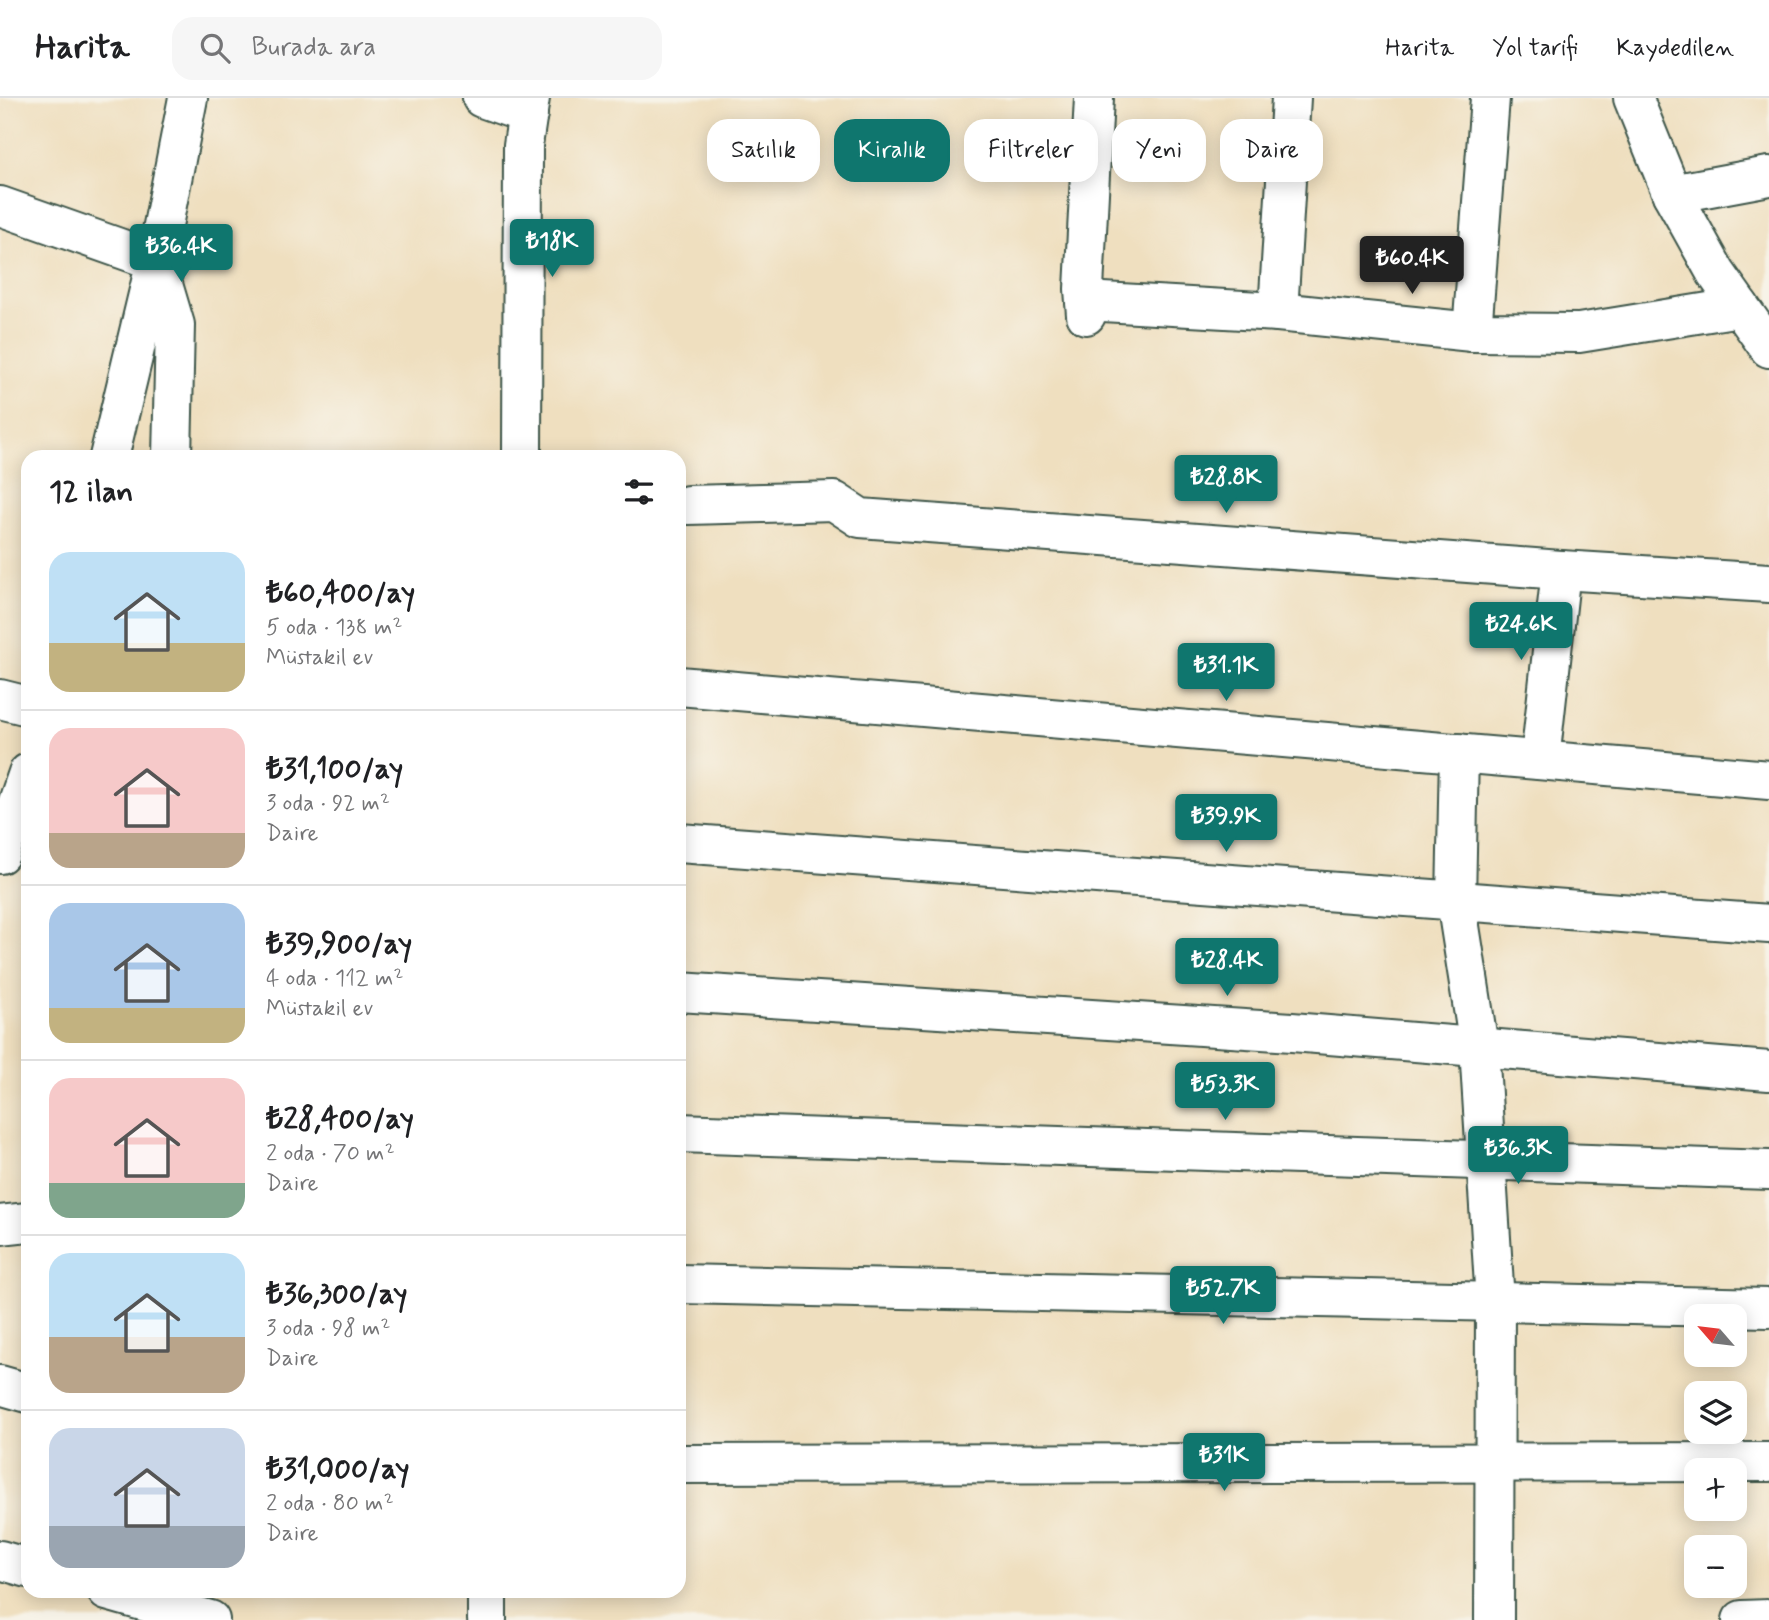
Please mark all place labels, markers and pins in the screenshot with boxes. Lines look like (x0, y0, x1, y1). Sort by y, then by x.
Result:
pin: ₺18K (511, 220, 593, 279)
pin: ₺36.4K (124, 225, 238, 284)
pin: ₺60.4K (1355, 236, 1469, 296)
pin: ₺28.8K (1169, 456, 1283, 515)
pin: ₺24.6K (1464, 602, 1578, 662)
pin: ₺31.1K (1169, 644, 1283, 703)
pin: ₺39.9K (1169, 794, 1283, 854)
pin: ₺28.4K (1170, 939, 1284, 998)
pin: ₺53.3K (1168, 1062, 1282, 1122)
pin: ₺36.3K (1461, 1126, 1575, 1186)
pin: ₺52.7K (1166, 1266, 1280, 1326)
pin: ₺31K (1183, 1434, 1265, 1493)

